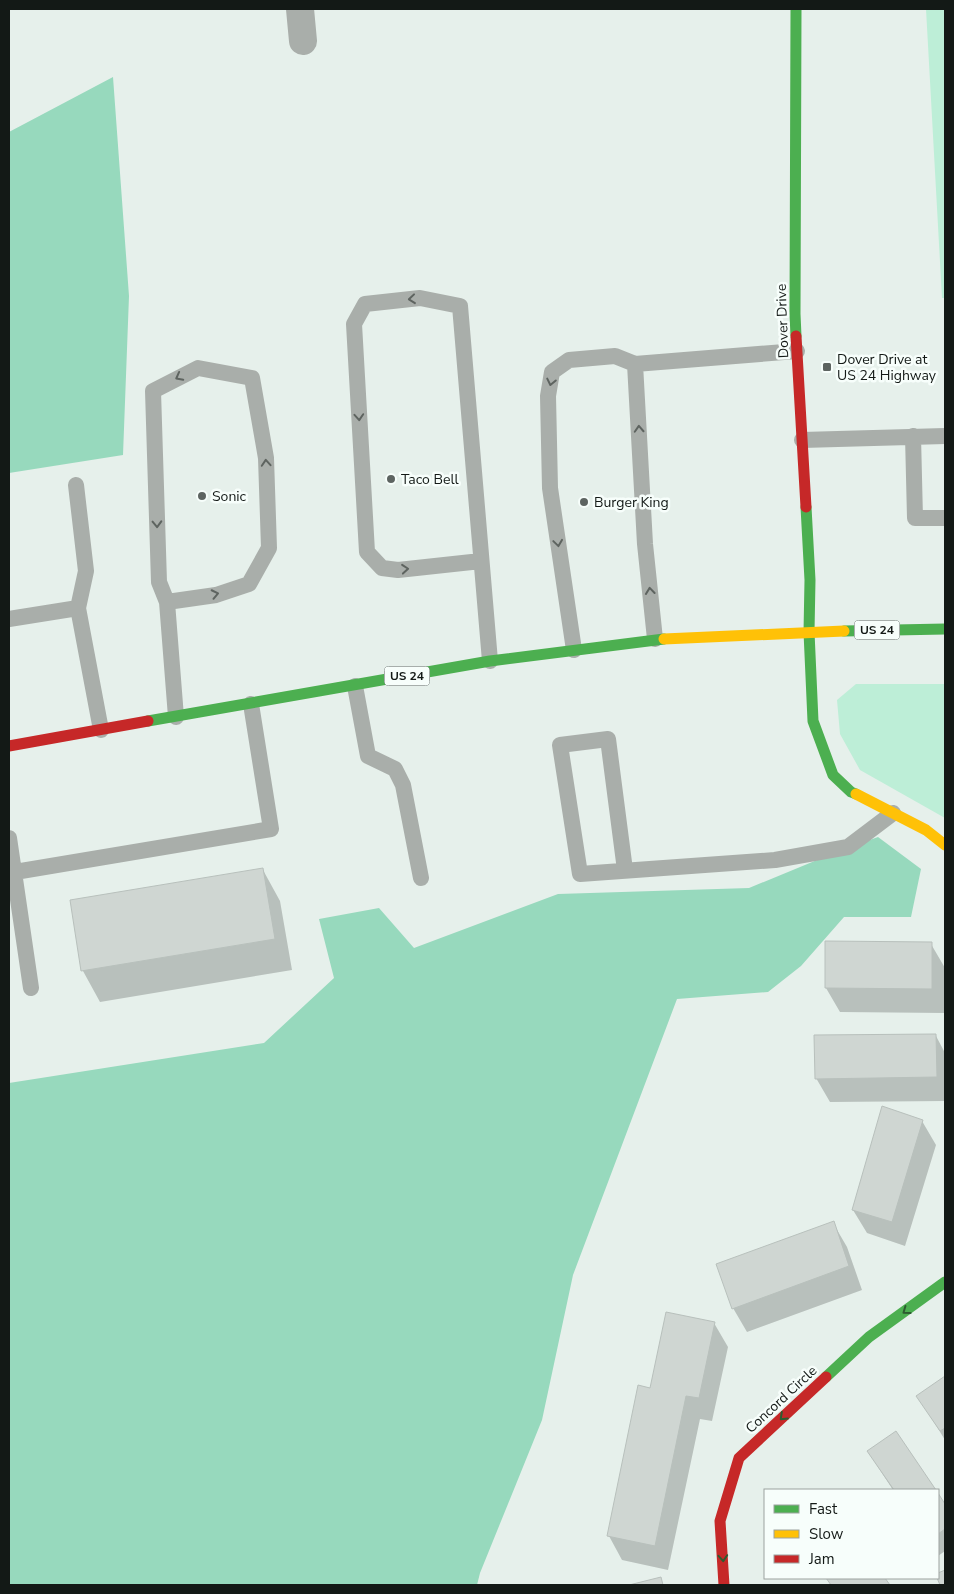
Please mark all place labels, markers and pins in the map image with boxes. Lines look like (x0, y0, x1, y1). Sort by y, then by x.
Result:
place label: Dover Drive at US 24 Highway (837, 350, 937, 385)
marker: Dover Drive at US 24 Highway (821, 361, 833, 373)
place label: Taco Bell (401, 470, 460, 489)
marker: Taco Bell (385, 473, 397, 485)
place label: Sonic (212, 487, 247, 506)
marker: Sonic (196, 490, 208, 502)
place label: Burger King (594, 493, 669, 512)
marker: Burger King (578, 496, 590, 508)

